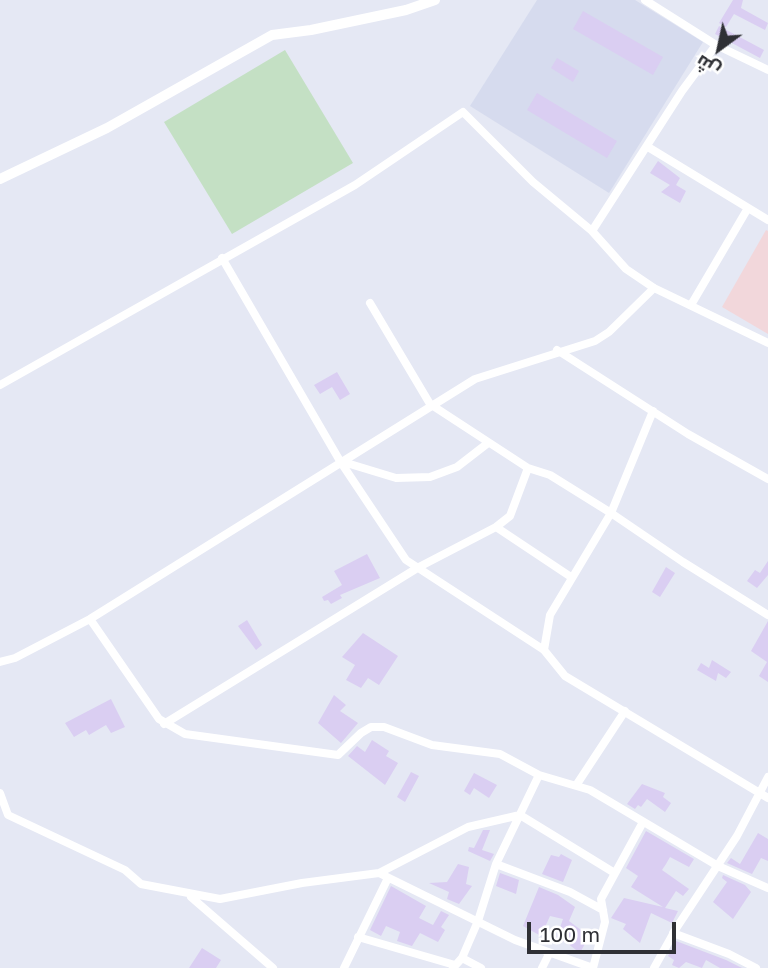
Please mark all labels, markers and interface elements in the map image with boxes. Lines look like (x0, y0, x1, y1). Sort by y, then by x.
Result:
north arrow (684, 14, 754, 84)
text: ش (691, 51, 724, 83)
scale bar (530, 908, 679, 952)
text: 100 m (540, 921, 600, 947)

